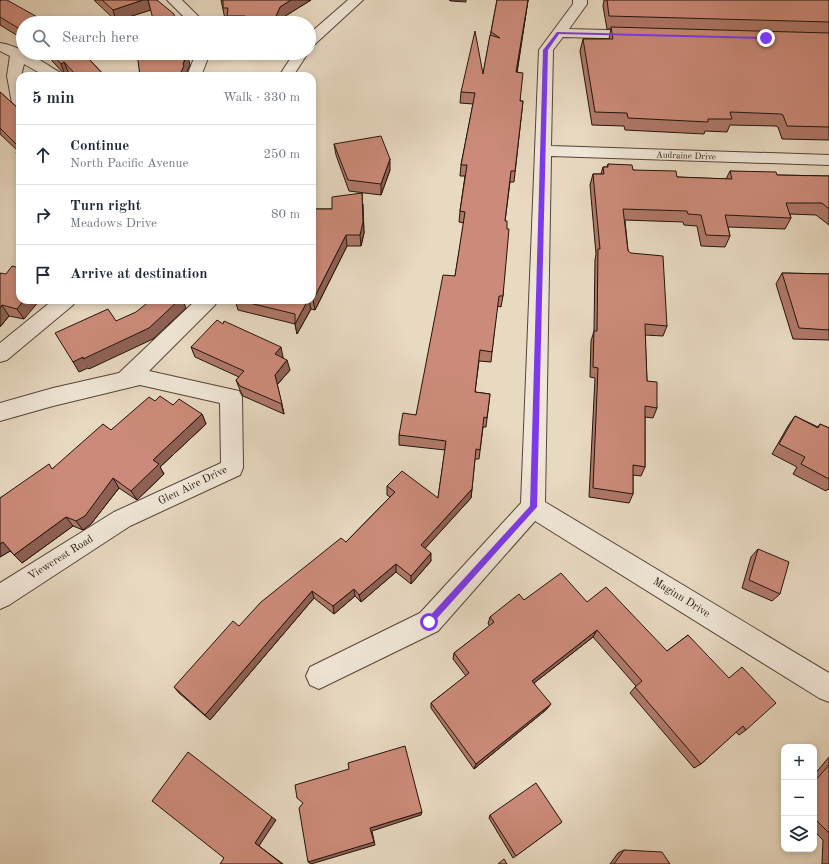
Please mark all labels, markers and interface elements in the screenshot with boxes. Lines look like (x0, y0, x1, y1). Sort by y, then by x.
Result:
search box (16, 16, 316, 60)
icon: search (30, 27, 52, 49)
route end (757, 29, 775, 47)
text: Search here (62, 31, 139, 46)
text: 5 min (32, 90, 75, 107)
text: Walk · 330 m (223, 91, 300, 104)
text: Continue (70, 139, 129, 154)
icon: ahead (32, 144, 54, 166)
text: 250 m (263, 148, 300, 161)
street label: Audraine Drive (656, 150, 716, 162)
text: North Pacific Avenue (70, 157, 188, 170)
text: Turn right (70, 199, 141, 214)
icon: right (32, 204, 54, 226)
text: 80 m (271, 208, 300, 221)
text: Meadows Drive (70, 217, 157, 230)
icon: arrive (32, 264, 54, 286)
text: Arrive at destination (70, 267, 208, 282)
street label: Glen Aire Drive (157, 465, 229, 507)
street label: Viewcrest Road (26, 533, 96, 582)
street label: Maginn Drive (651, 576, 711, 620)
route start (420, 613, 438, 631)
map controls (781, 744, 817, 852)
button: + (781, 744, 817, 780)
button: − (781, 780, 817, 816)
button: layers (781, 816, 817, 852)

